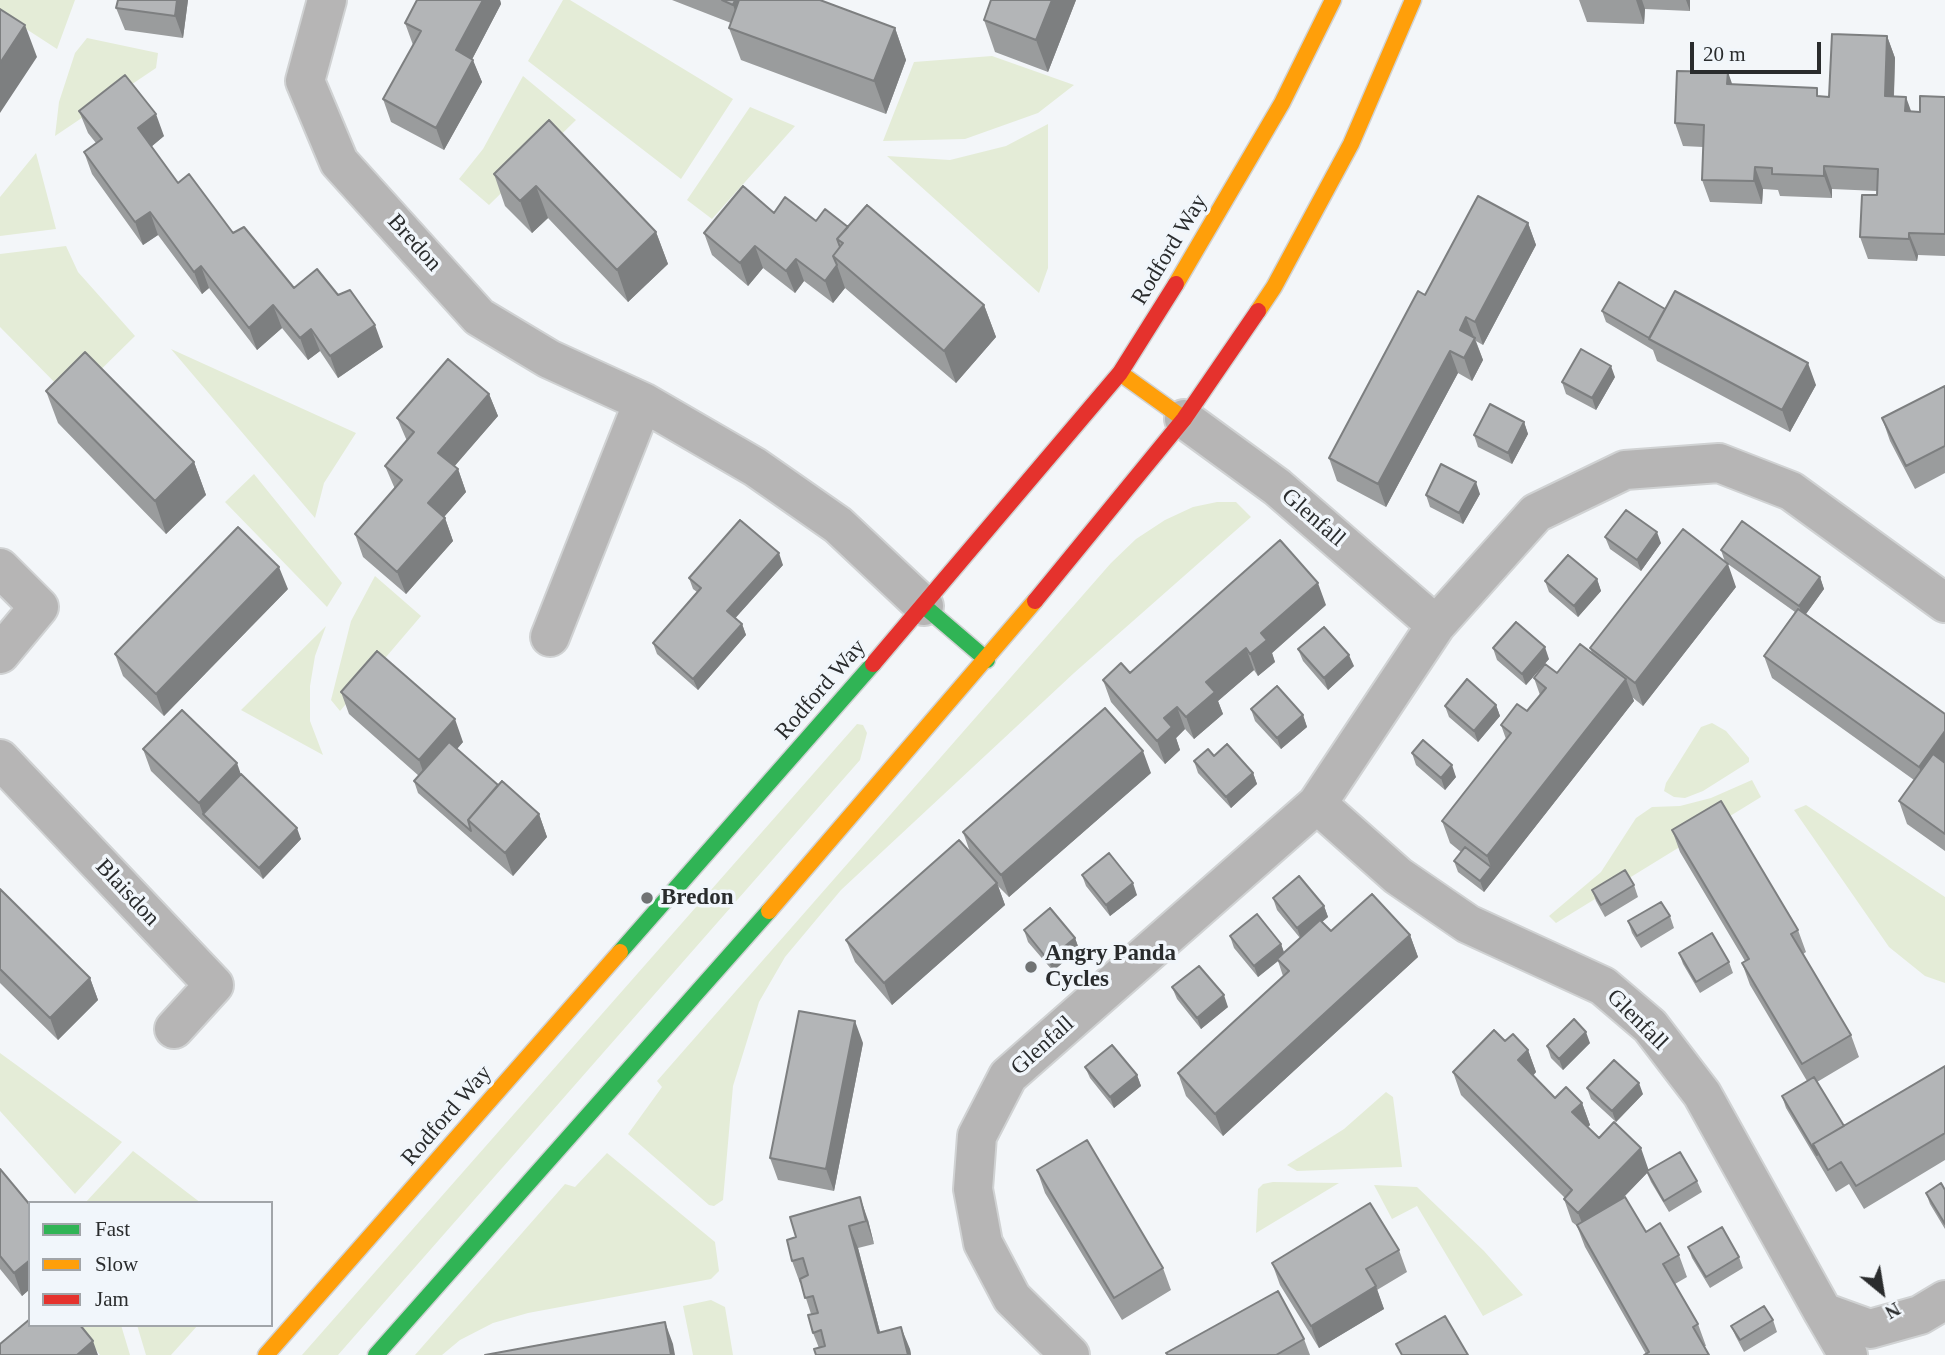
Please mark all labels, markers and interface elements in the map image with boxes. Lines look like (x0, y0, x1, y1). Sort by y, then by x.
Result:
scale bar (1693, 28, 1824, 72)
text: 20 m (1703, 42, 1746, 66)
street label: Rodford Way (1126, 190, 1214, 310)
street label: Bredon (381, 209, 447, 277)
street label: Glenfall (1276, 483, 1350, 553)
street label: Rodford Way (770, 634, 872, 746)
street label: Blaisdon (89, 854, 165, 932)
place label: Bredon (661, 884, 733, 912)
marker: Bredon (639, 890, 655, 906)
place label: Angry Panda Cycles (1045, 940, 1176, 994)
marker: Angry Panda Cycles (1023, 959, 1039, 975)
street label: Glenfall (1601, 984, 1673, 1056)
street label: Glenfall (1006, 1011, 1080, 1081)
street label: Rodford Way (396, 1060, 498, 1172)
legend (28, 1201, 273, 1327)
text: Fast (95, 1217, 130, 1241)
text: Slow (95, 1252, 138, 1276)
north arrow (1847, 1257, 1917, 1327)
text: Jam (95, 1287, 129, 1311)
text: N (1882, 1298, 1904, 1323)

